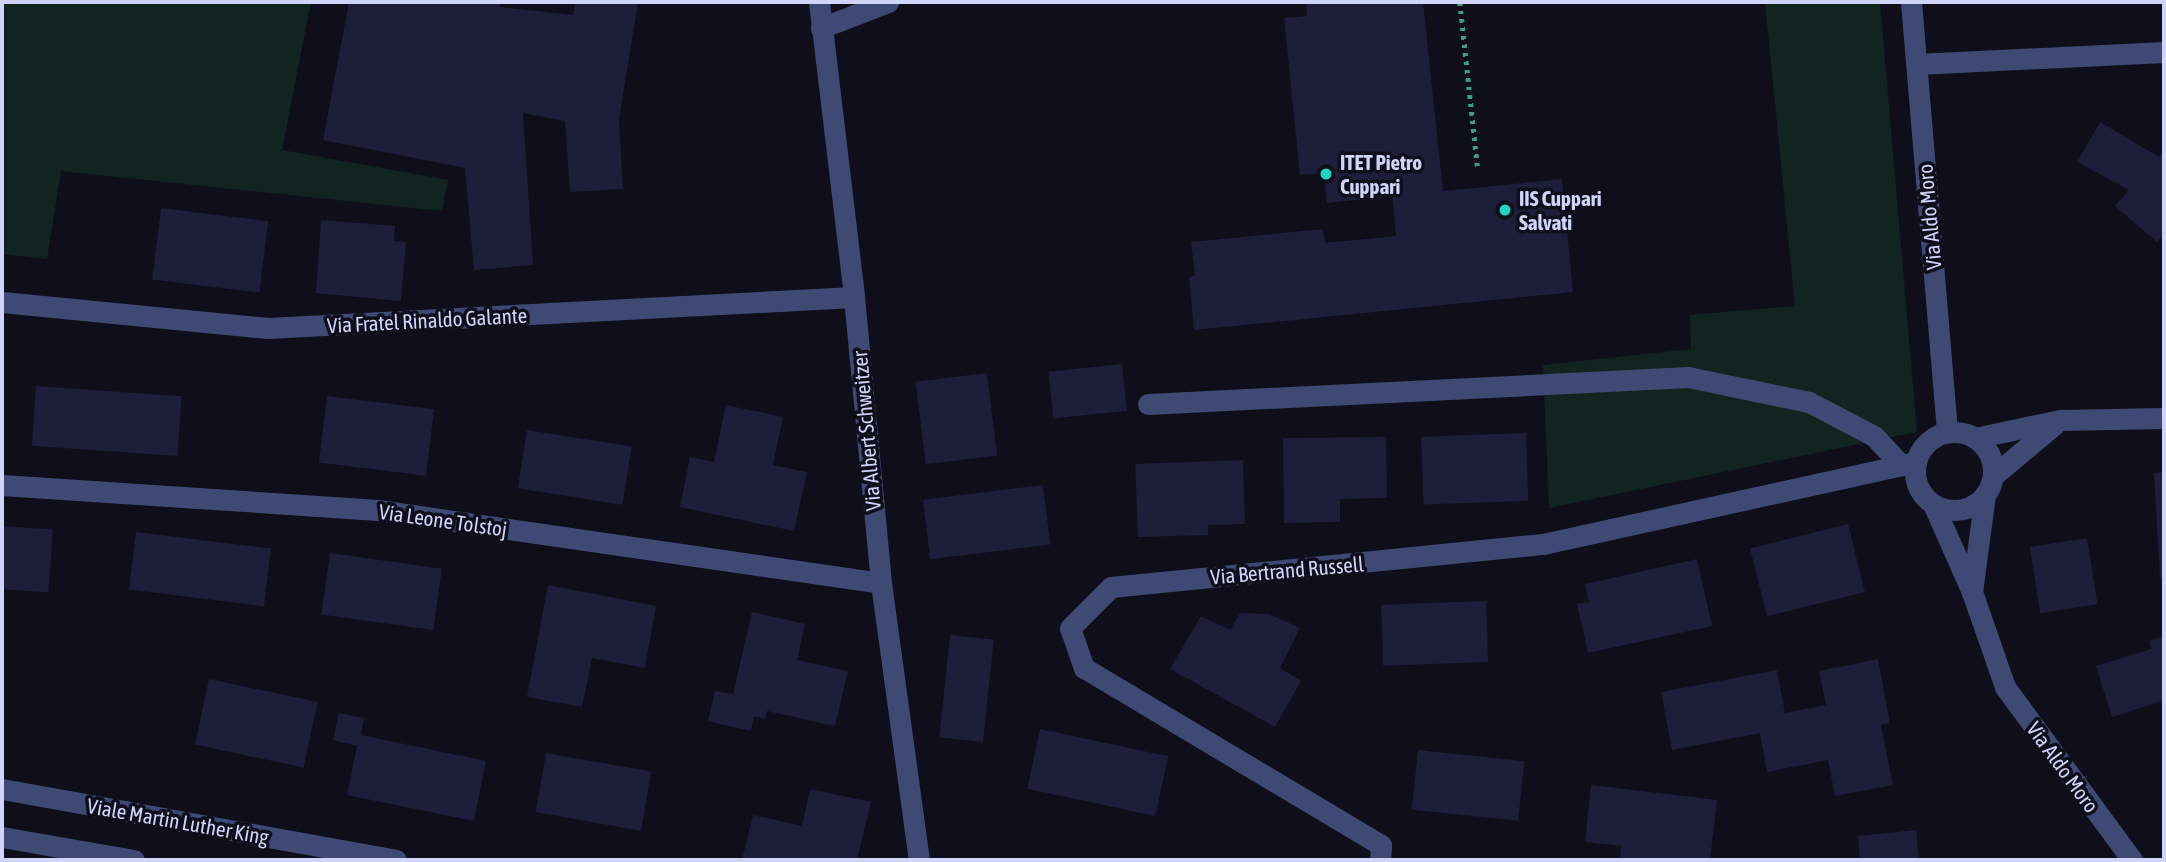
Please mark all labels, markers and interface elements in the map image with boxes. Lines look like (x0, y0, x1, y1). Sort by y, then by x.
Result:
place label: ITET Pietro Cuppari (1340, 149, 1422, 199)
street label: Via Aldo Moro (1912, 163, 1946, 271)
marker: ITET Pietro Cuppari (1318, 166, 1334, 182)
place label: IIS Cuppari Salvati (1519, 185, 1602, 235)
marker: IIS Cuppari Salvati (1497, 202, 1513, 218)
street label: Via Fratel Rinaldo Galante (326, 302, 528, 338)
street label: Via Albert Schweitzer (846, 350, 886, 512)
street label: Via Leone Tolstoj (377, 499, 509, 541)
street label: Via Bertrand Russell (1209, 551, 1365, 589)
street label: Via Aldo Moro (2022, 717, 2104, 817)
street label: Viale Martin Luther King (85, 793, 271, 849)

